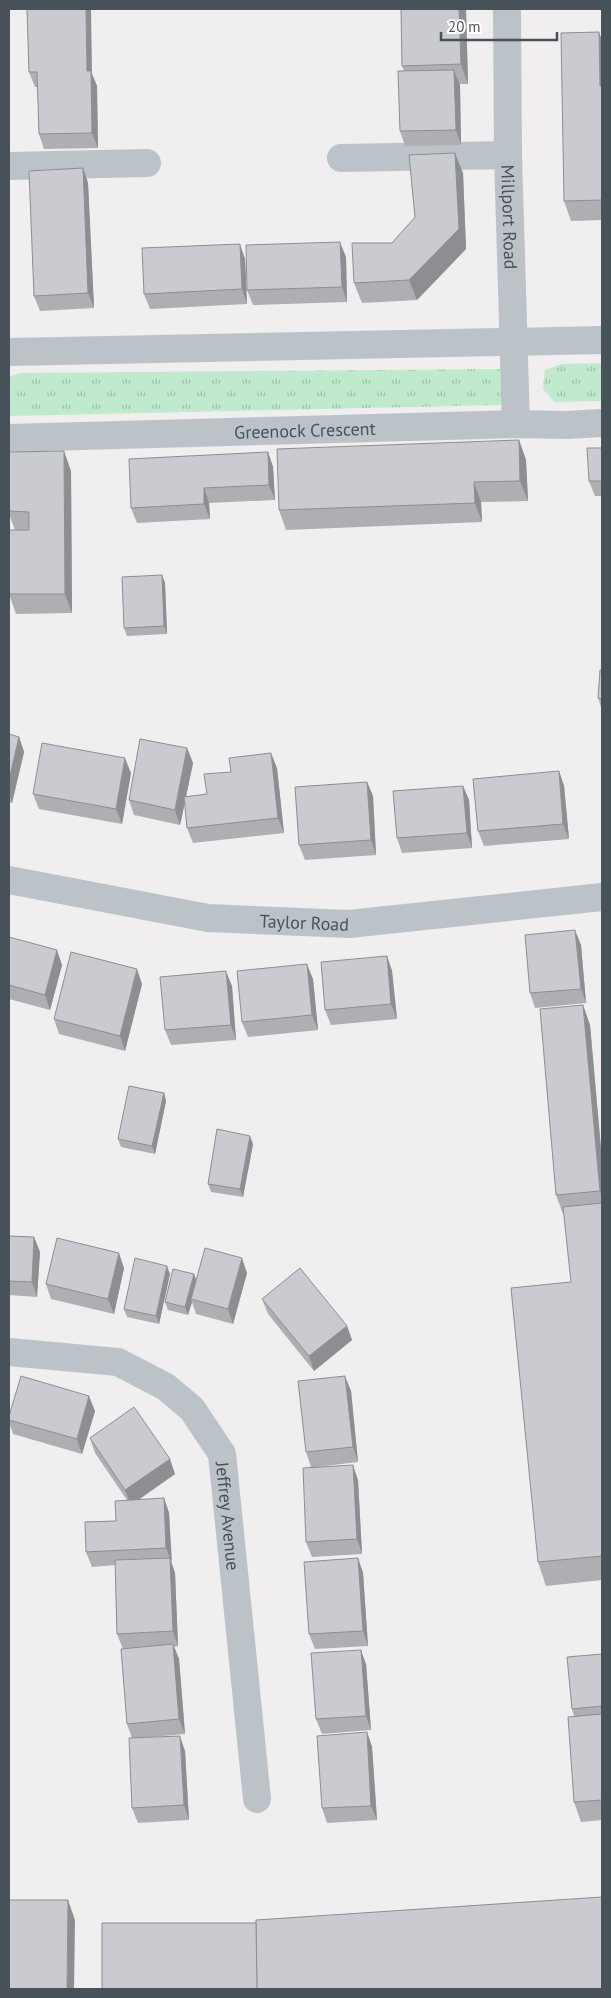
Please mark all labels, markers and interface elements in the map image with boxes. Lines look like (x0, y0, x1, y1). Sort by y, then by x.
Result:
scale bar (441, 10, 557, 42)
text: 20 m (448, 17, 481, 36)
street label: Millport Road (497, 164, 523, 270)
street label: Greenock Crescent (234, 416, 376, 443)
street label: Taylor Road (259, 909, 349, 935)
street label: Jeffrey Avenue (211, 1460, 245, 1571)

